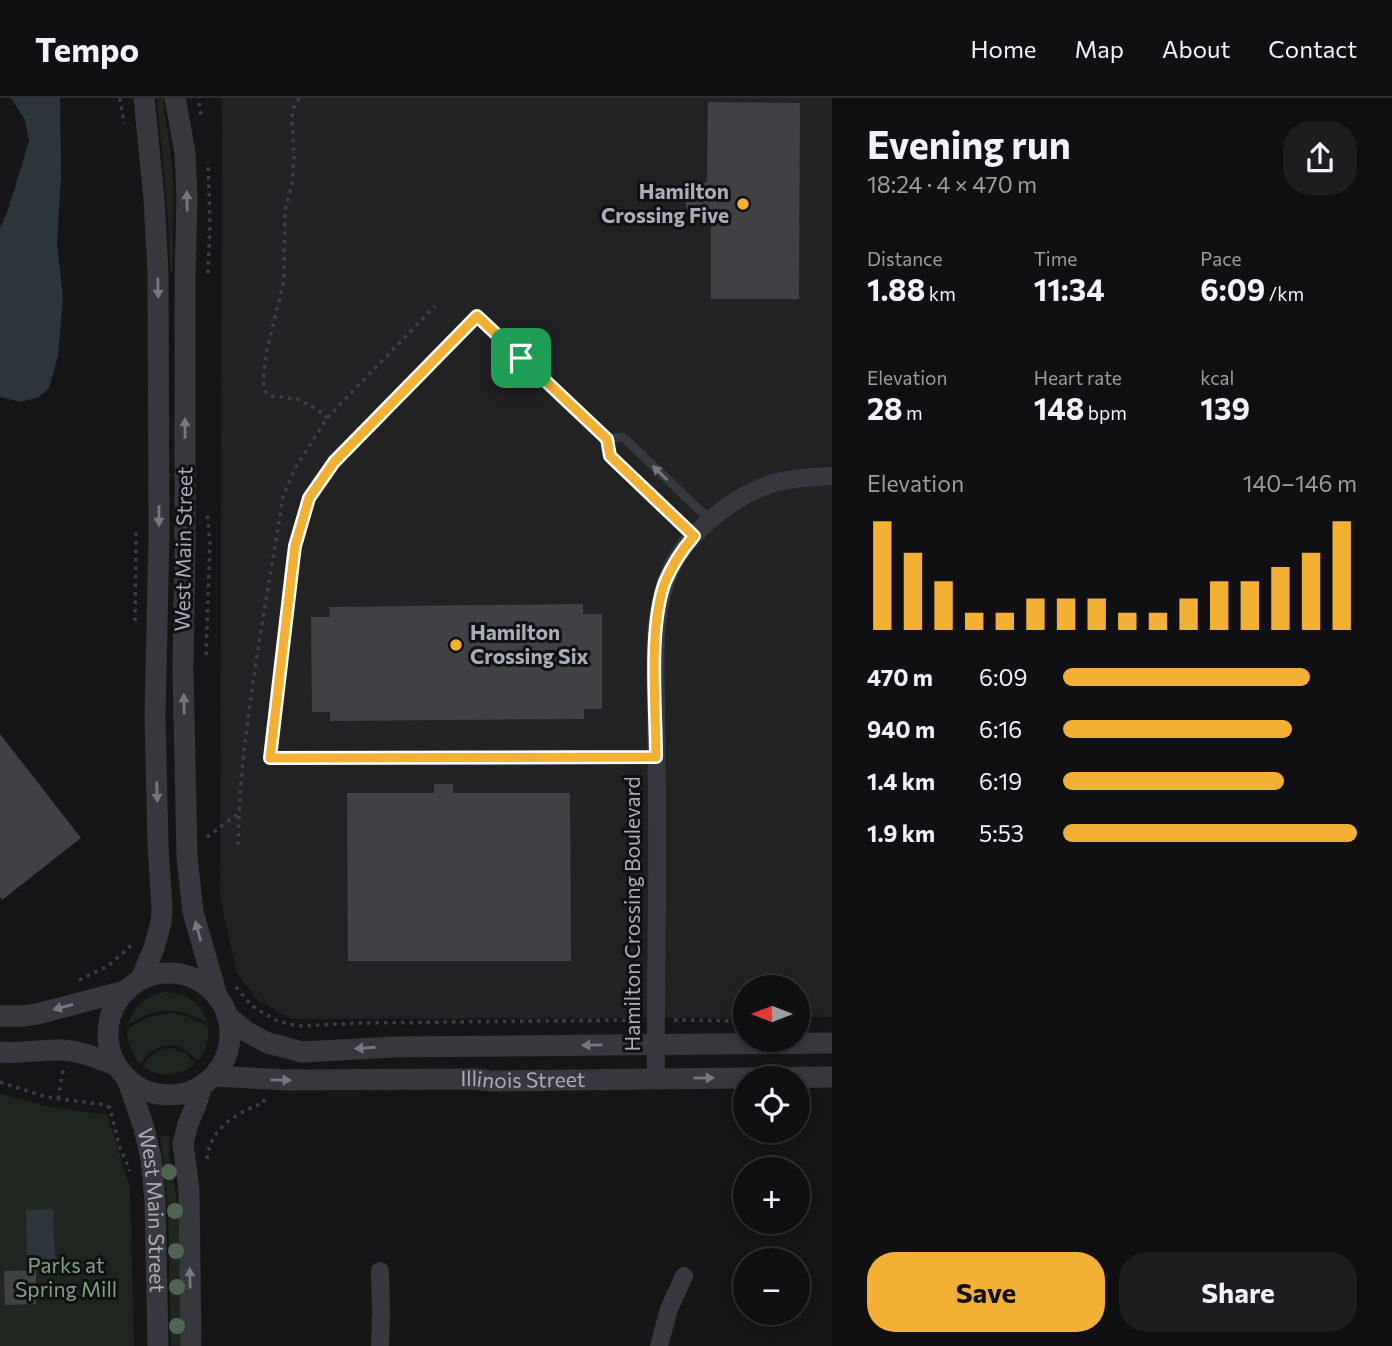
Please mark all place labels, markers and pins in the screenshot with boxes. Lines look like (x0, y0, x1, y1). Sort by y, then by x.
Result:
place label: Hamilton Crossing Five (601, 178, 729, 227)
marker: Hamilton Crossing Five (735, 196, 751, 212)
pin (491, 328, 551, 388)
place label: Hamilton Crossing Six (470, 619, 589, 668)
marker: Hamilton Crossing Six (448, 637, 464, 653)

